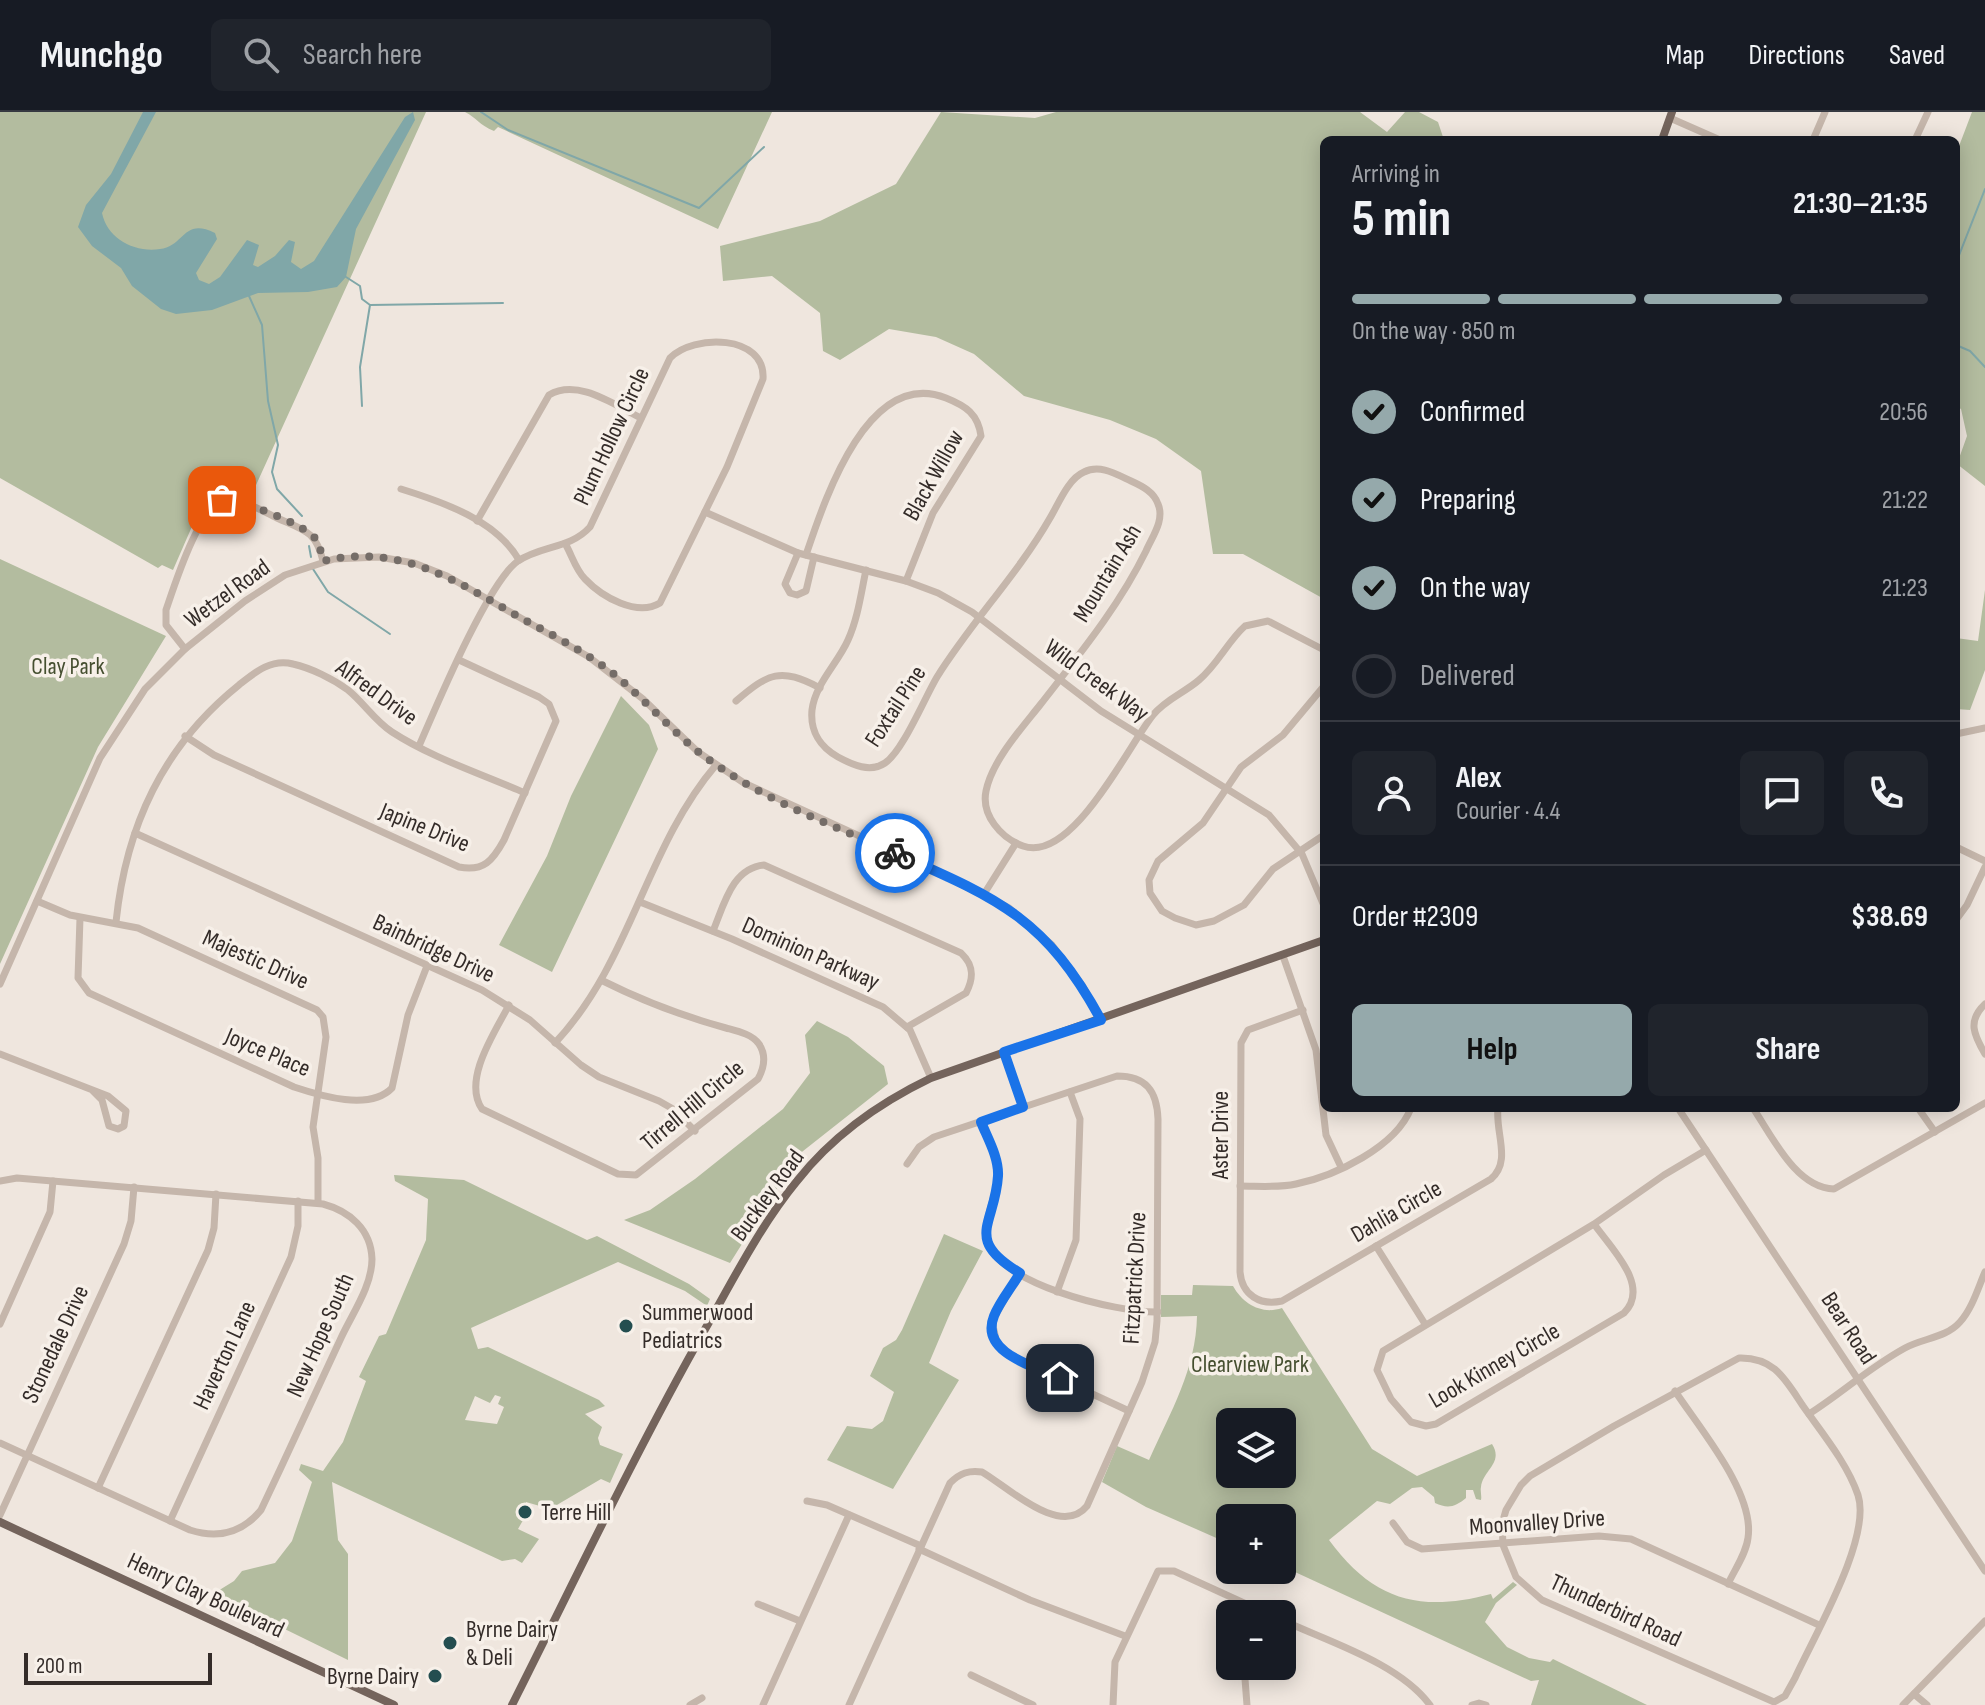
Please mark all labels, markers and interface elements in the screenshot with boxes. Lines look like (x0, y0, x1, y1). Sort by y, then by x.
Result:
search box (211, 19, 771, 91)
text: Munchgo (40, 33, 163, 78)
icon: search (239, 33, 283, 77)
text: Search here (303, 37, 422, 73)
text: Map (1666, 39, 1705, 72)
text: Directions (1749, 39, 1845, 72)
text: Saved (1889, 39, 1945, 72)
text: Arriving in (1352, 159, 1440, 190)
text: 21:30–21:35 (1793, 186, 1928, 222)
text: 5 min (1352, 188, 1451, 251)
text: On the way · 850 m (1352, 316, 1515, 347)
street label: Plum Hollow Circle (567, 363, 656, 510)
icon: check (1352, 390, 1396, 434)
text: Confirmed (1420, 394, 1525, 430)
text: 20:56 (1879, 397, 1928, 428)
street label: Black Willow (897, 425, 970, 526)
pin (188, 466, 256, 534)
icon: bag (200, 478, 244, 522)
icon: check (1352, 478, 1396, 522)
text: Preparing (1420, 482, 1516, 518)
text: 21:22 (1882, 485, 1928, 516)
street label: Mountain Ash (1067, 519, 1148, 627)
street label: Wetzel Road (179, 553, 276, 634)
icon: check (1352, 566, 1396, 610)
text: On the way (1420, 570, 1530, 606)
text: 21:23 (1882, 573, 1928, 604)
street label: Wild Creek Way (1039, 633, 1155, 728)
park label: Clay Park (31, 652, 105, 681)
street label: Alfred Drive (329, 652, 423, 732)
text: Delivered (1420, 658, 1515, 694)
street label: Foxtail Pine (858, 660, 932, 752)
button: person (1352, 751, 1436, 835)
button: chat (1740, 751, 1824, 835)
button: phone (1844, 751, 1928, 835)
text: Alex (1456, 760, 1502, 796)
street label: Japine Drive (375, 796, 474, 859)
text: Courier · 4.4 (1456, 796, 1560, 827)
courier (855, 813, 935, 893)
icon: bike (873, 831, 917, 875)
text: Order #2309 (1352, 899, 1478, 935)
text: $38.69 (1851, 899, 1928, 935)
street label: Bainbridge Drive (368, 908, 499, 989)
street label: Dominion Parkway (738, 910, 884, 997)
street label: Majestic Drive (198, 923, 313, 996)
button: Help (1352, 1004, 1632, 1096)
button: Share (1648, 1004, 1928, 1096)
street label: Joyce Place (220, 1021, 315, 1083)
street label: Tirrell Hill Circle (635, 1054, 750, 1157)
street label: Aster Drive (1206, 1091, 1235, 1180)
street label: Buckley Road (724, 1144, 810, 1247)
street label: Dahlia Circle (1346, 1174, 1447, 1249)
street label: Fitzpatrick Drive (1117, 1211, 1152, 1345)
street label: New Hope South (280, 1269, 361, 1402)
street label: Stonedale Drive (16, 1281, 95, 1408)
street label: Bear Road (1815, 1287, 1883, 1370)
street label: Haverton Lane (187, 1296, 262, 1414)
place label: Summerwood Pediatrics (642, 1298, 753, 1355)
street label: Look Kinney Circle (1424, 1316, 1565, 1415)
marker: Summerwood Pediatrics (617, 1317, 635, 1335)
pin (1026, 1344, 1094, 1412)
park label: Clearview Park (1191, 1350, 1309, 1379)
icon: home (1038, 1356, 1082, 1400)
map controls (1216, 1408, 1296, 1680)
button: layers (1216, 1408, 1296, 1488)
place label: Terre Hill (541, 1498, 611, 1527)
marker: Terre Hill (516, 1503, 534, 1521)
street label: Moonvalley Drive (1468, 1503, 1606, 1542)
button: + (1216, 1504, 1296, 1584)
street label: Henry Clay Boulevard (123, 1546, 289, 1644)
street label: Thunderbird Road (1546, 1567, 1686, 1653)
button: − (1216, 1600, 1296, 1680)
place label: Byrne Dairy & Deli (466, 1615, 558, 1672)
marker: Byrne Dairy & Deli (441, 1634, 459, 1652)
scale bar (24, 1649, 212, 1685)
text: 200 m (36, 1653, 82, 1680)
place label: Byrne Dairy (327, 1662, 419, 1691)
marker: Byrne Dairy (426, 1667, 444, 1685)

